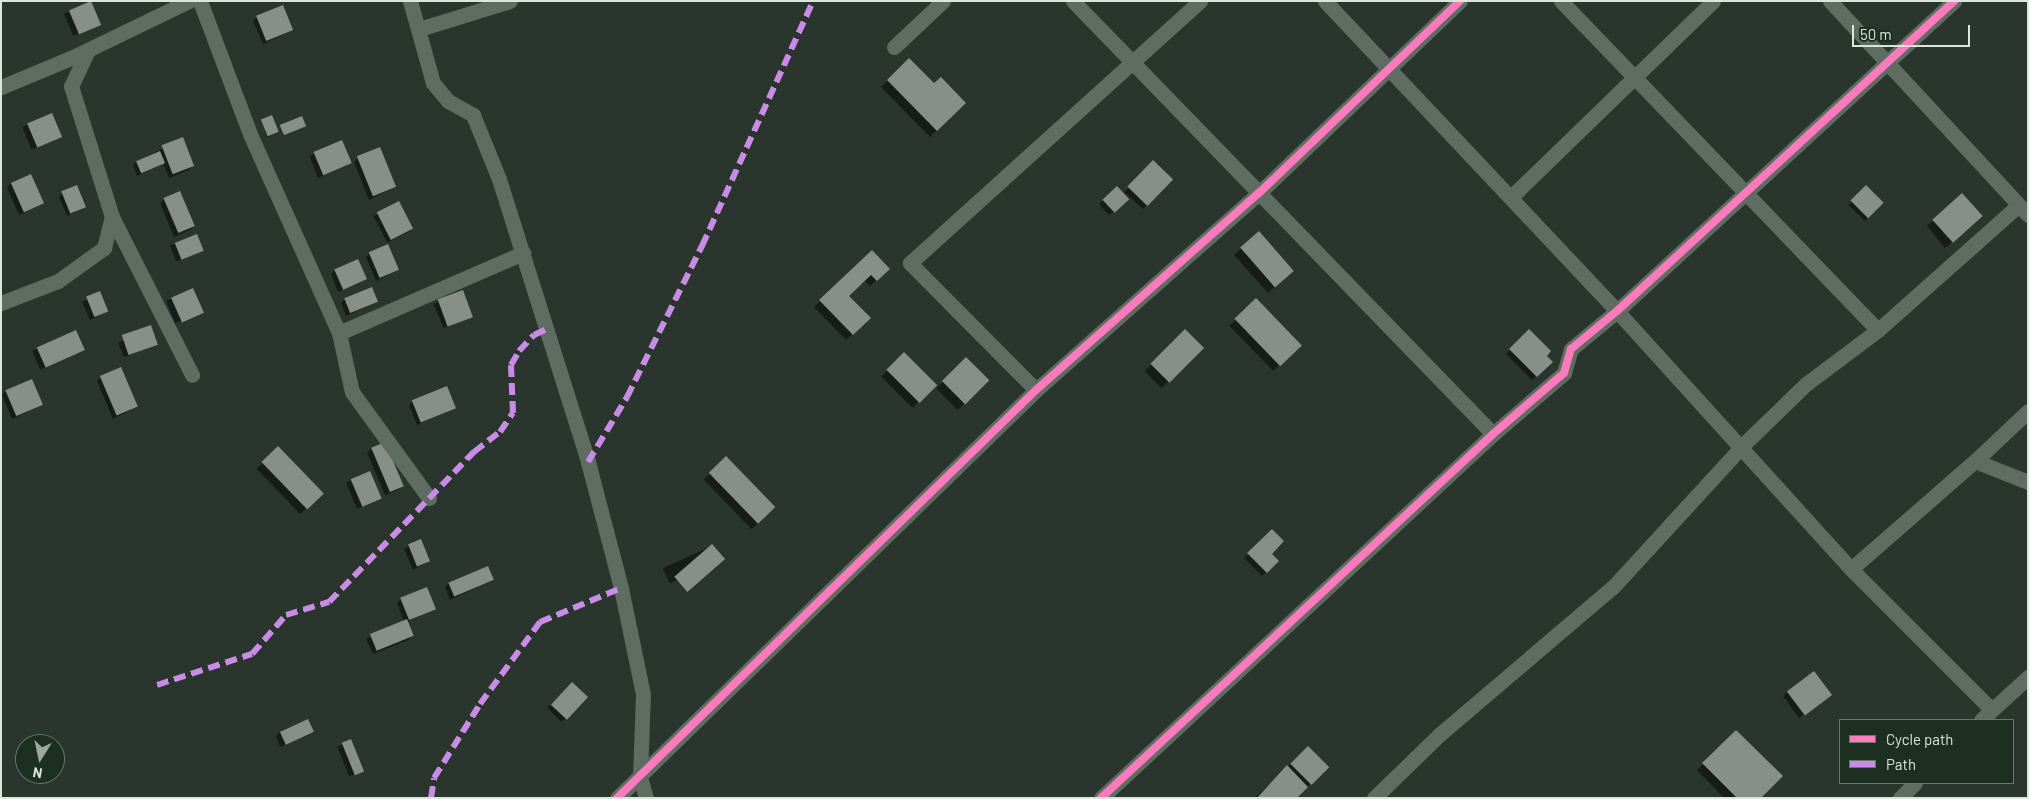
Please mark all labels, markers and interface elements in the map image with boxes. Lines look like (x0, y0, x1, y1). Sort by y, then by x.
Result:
scale bar (1854, 15, 1972, 47)
text: 50 m (1860, 25, 1892, 43)
legend (1839, 719, 2014, 784)
text: Cycle path (1886, 730, 1953, 748)
north arrow (15, 734, 65, 784)
text: Path (1886, 755, 1916, 773)
text: N (31, 764, 44, 782)

